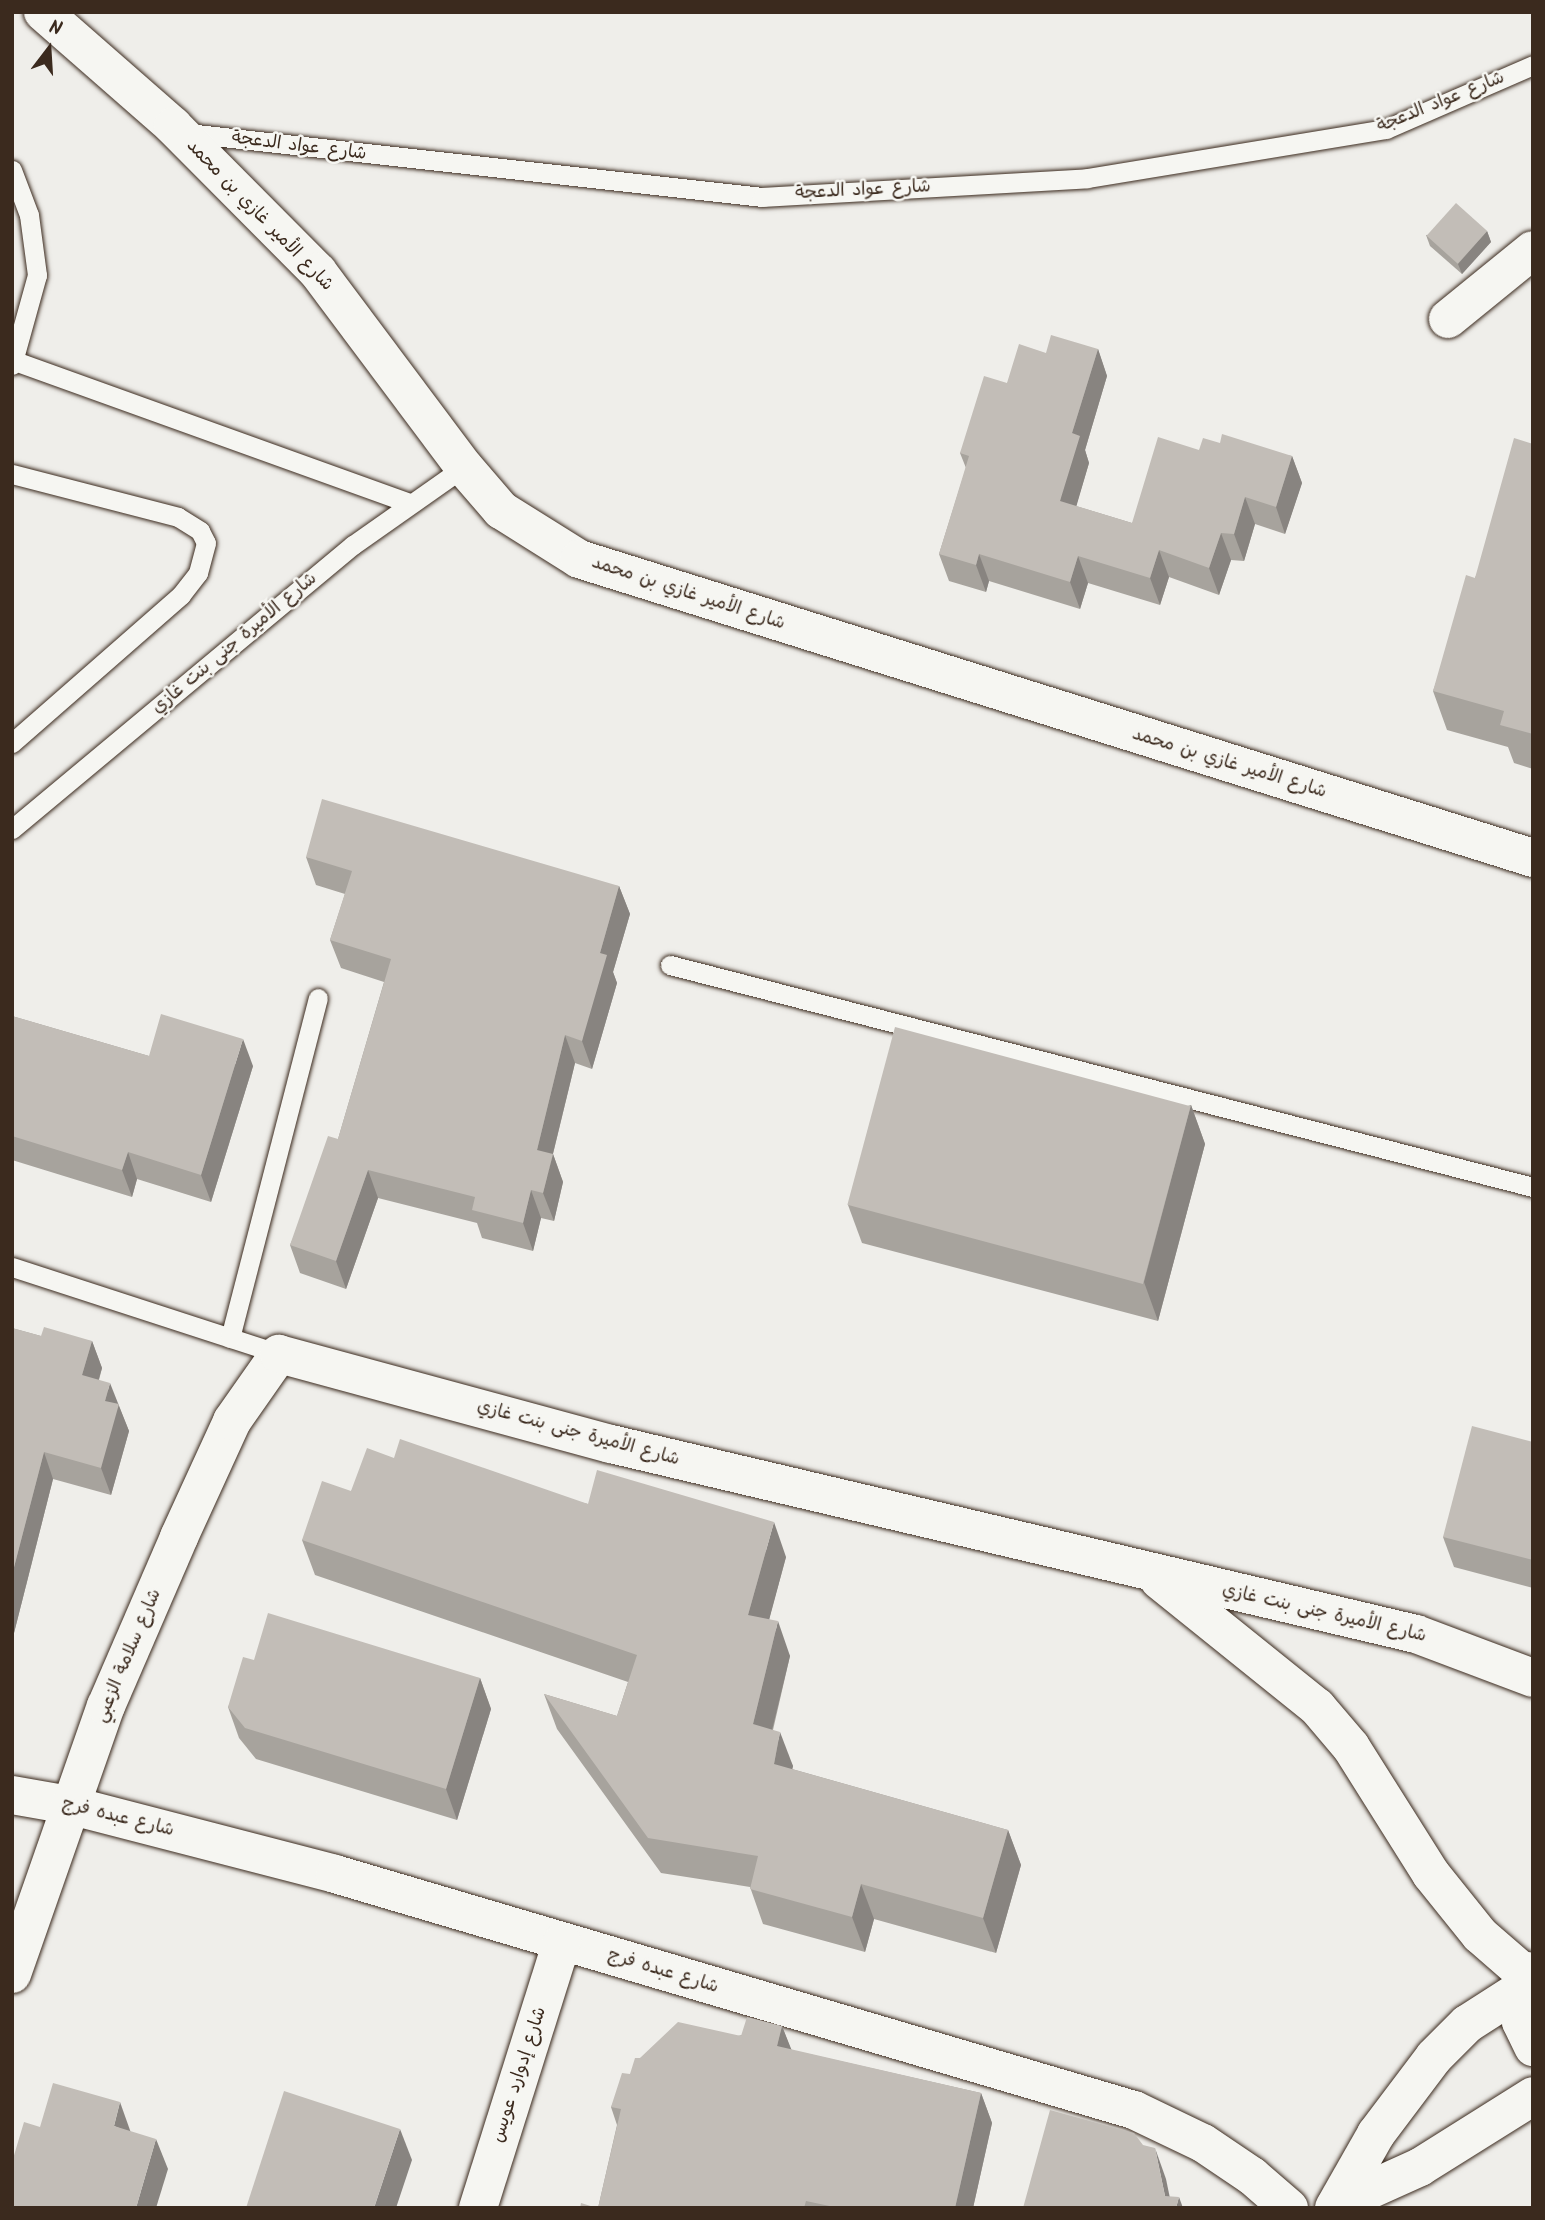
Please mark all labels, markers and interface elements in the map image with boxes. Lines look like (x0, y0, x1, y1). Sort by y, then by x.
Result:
text: N (45, 13, 65, 45)
north arrow (14, 14, 84, 84)
street label: شارع عواد الدعجة (1374, 68, 1508, 138)
street label: شارع عواد الدعجة (230, 128, 368, 166)
street label: شارع الأمير غازي بن محمد (181, 136, 337, 296)
street label: شارع عواد الدعجة (795, 177, 931, 205)
street label: شارع الأمير غازي بن محمد (589, 552, 787, 636)
street label: شارع الأميرة جنى بنت غازي (148, 569, 322, 719)
street label: شارع الأمير غازي بن محمد (1129, 724, 1329, 804)
street label: شارع الأميرة جنى بنت غازي (474, 1397, 682, 1471)
street label: شارع الأميرة جنى بنت غازي (1220, 1580, 1428, 1648)
street label: شارع سلامة الزعبي (91, 1586, 167, 1726)
street label: شارع عبده فرج (60, 1794, 176, 1842)
street label: شارع عبده فرج (605, 1945, 721, 1999)
street label: شارع إدوارد عويس (488, 2005, 552, 2145)

